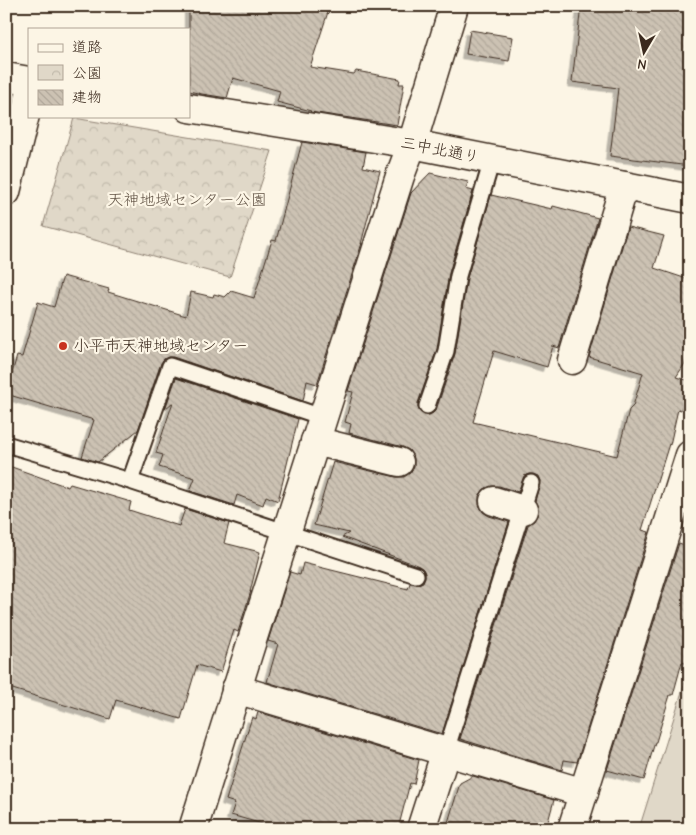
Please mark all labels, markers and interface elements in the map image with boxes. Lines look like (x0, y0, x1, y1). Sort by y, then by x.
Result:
legend (28, 28, 190, 118)
north arrow (618, 28, 668, 78)
text: 道路 (72, 38, 102, 56)
text: N (636, 55, 648, 73)
text: 公園 (72, 64, 102, 82)
text: 建物 (72, 88, 102, 106)
street label: 三中北通り (399, 134, 481, 166)
park label: 天神地域センター公園 (107, 191, 267, 209)
place label: 小平市天神地域センター (73, 337, 248, 355)
marker: 小平市天神地域センター (57, 340, 69, 352)

